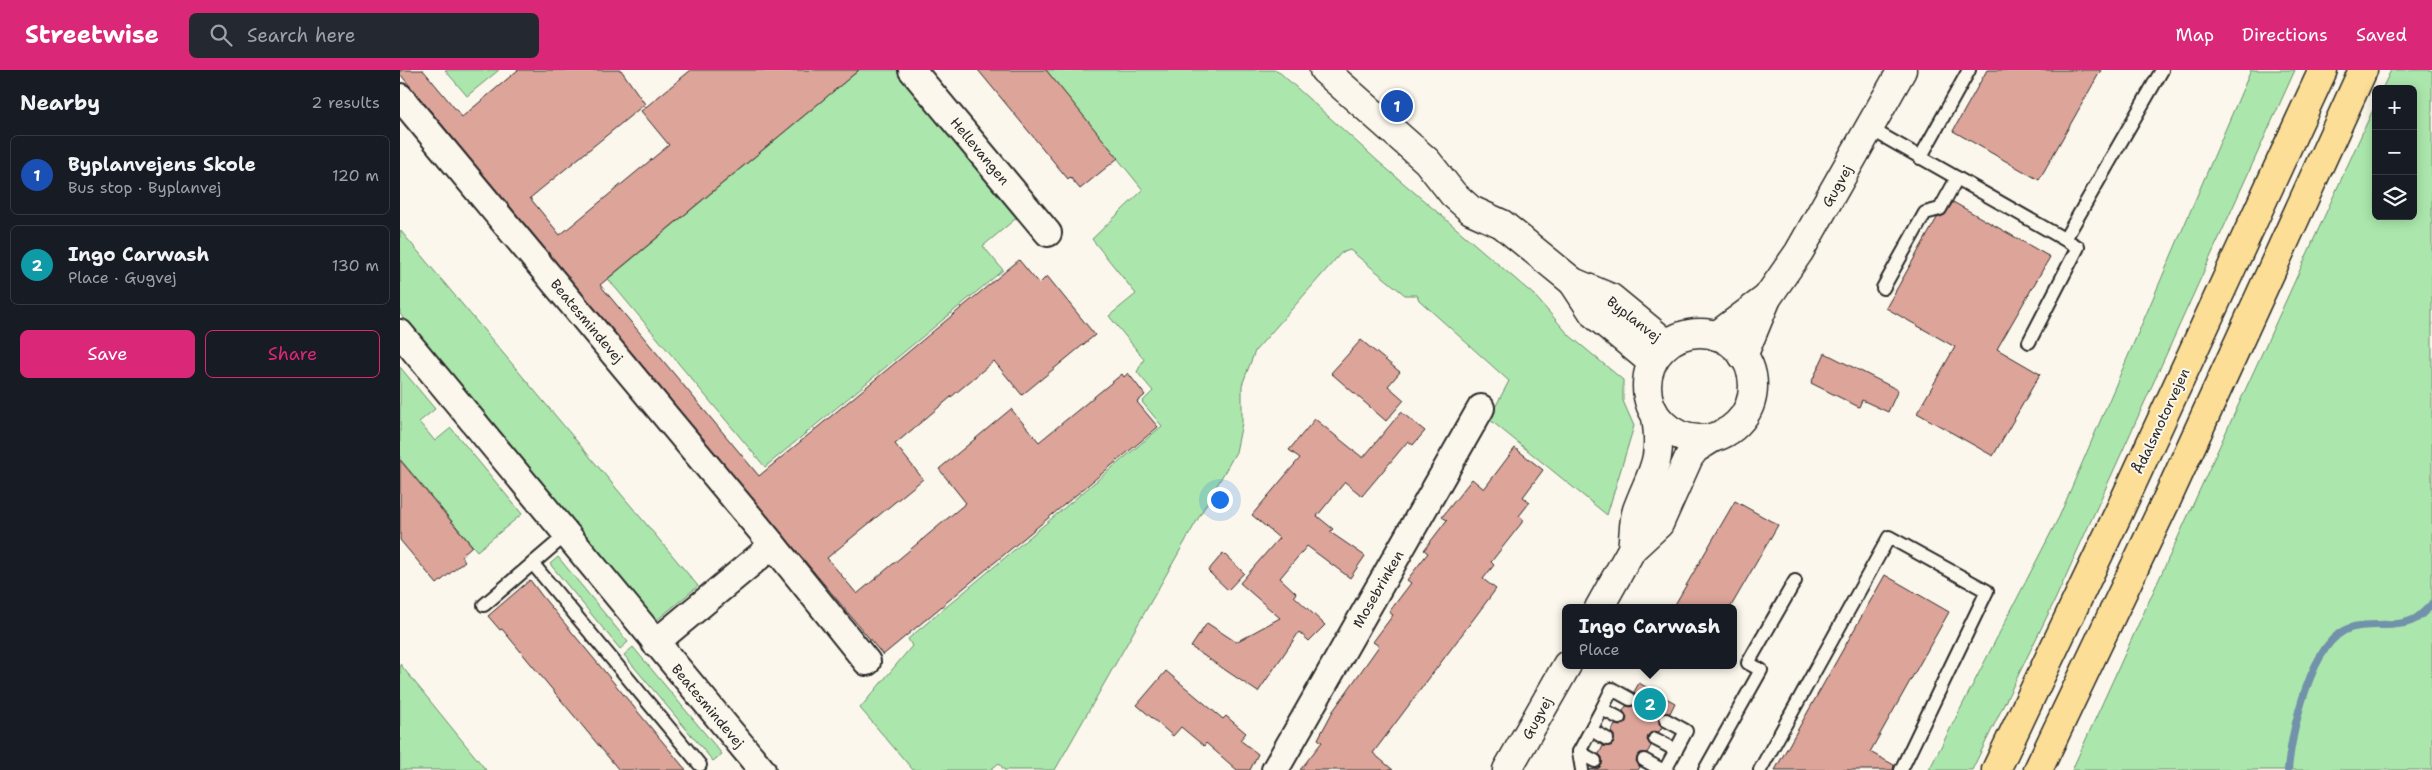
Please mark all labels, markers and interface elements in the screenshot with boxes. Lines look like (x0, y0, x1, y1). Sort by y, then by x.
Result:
search box (189, 13, 539, 58)
text: Streetwise (25, 19, 159, 51)
icon: search (207, 21, 235, 49)
text: Search here (247, 23, 356, 48)
text: Map (2176, 23, 2214, 47)
text: Directions (2242, 23, 2328, 47)
text: Saved (2356, 23, 2407, 47)
map controls (2372, 85, 2417, 220)
button: + (2372, 85, 2417, 130)
pin: 1 (1381, 87, 1413, 125)
text: Nearby (20, 89, 100, 117)
text: 2 results (311, 92, 380, 113)
street label: Hellevangen (946, 113, 1014, 189)
button: − (2372, 130, 2417, 175)
text: Byplanvejens Skole (68, 152, 256, 177)
street label: Gugvej (1818, 162, 1856, 210)
text: 1 (33, 165, 41, 186)
text: 120 m (332, 165, 379, 186)
button: layers (2372, 175, 2417, 220)
text: Bus stop · Byplanvej (68, 177, 221, 198)
text: Ingo Carwash (68, 242, 209, 267)
text: 2 (31, 255, 43, 276)
text: 130 m (332, 255, 379, 276)
text: Place · Gugvej (68, 267, 176, 288)
street label: Beatesmindevej (547, 275, 627, 367)
street label: Byplanvej (1603, 292, 1665, 346)
button: Save (20, 330, 195, 378)
button: Share (205, 330, 380, 378)
street label: Ådalsmotorvejen (2129, 365, 2194, 477)
your location (1207, 487, 1233, 513)
street label: Mosebrinken (1349, 547, 1408, 631)
popup (1562, 604, 1737, 669)
text: Ingo Carwash (1579, 614, 1720, 639)
text: Place (1579, 639, 1620, 660)
street label: Beatesmindevej (668, 660, 748, 752)
pin: 2 (1634, 685, 1666, 723)
street label: Gugvej (1518, 694, 1556, 742)

